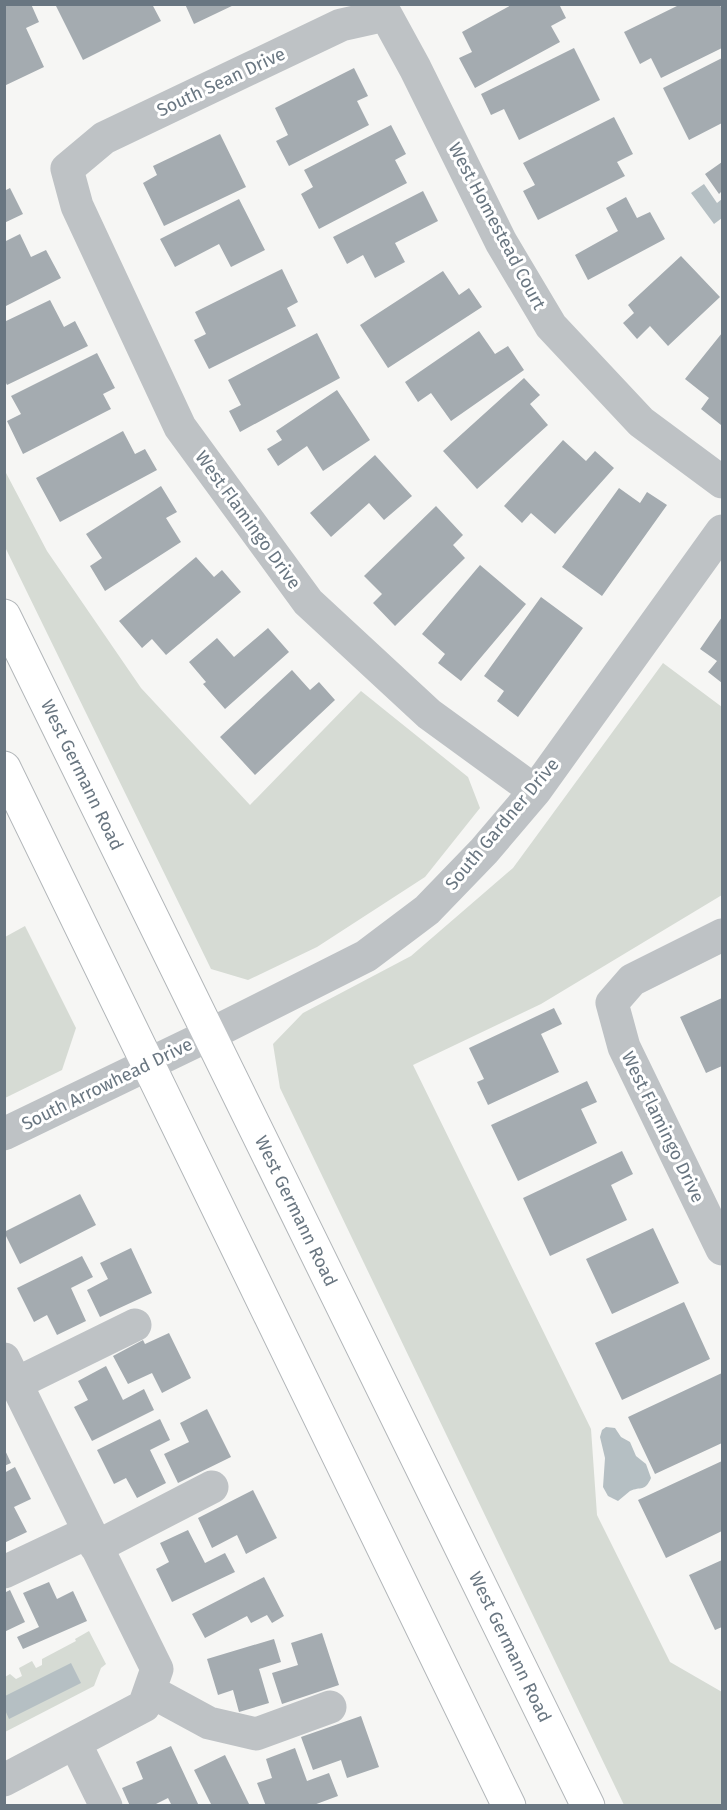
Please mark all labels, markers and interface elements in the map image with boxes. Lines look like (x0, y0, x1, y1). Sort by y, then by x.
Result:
street label: South Sean Drive (153, 43, 289, 121)
street label: West Homestead Court (444, 139, 551, 314)
street label: West Flamingo Drive (190, 447, 306, 593)
street label: West Germann Road (36, 696, 128, 854)
street label: South Gardner Drive (440, 754, 564, 894)
street label: South Arrowhead Drive (18, 1033, 196, 1135)
street label: West Flamingo Drive (617, 1048, 709, 1206)
street label: West Germann Road (250, 1132, 342, 1290)
street label: West Germann Road (464, 1568, 556, 1726)

